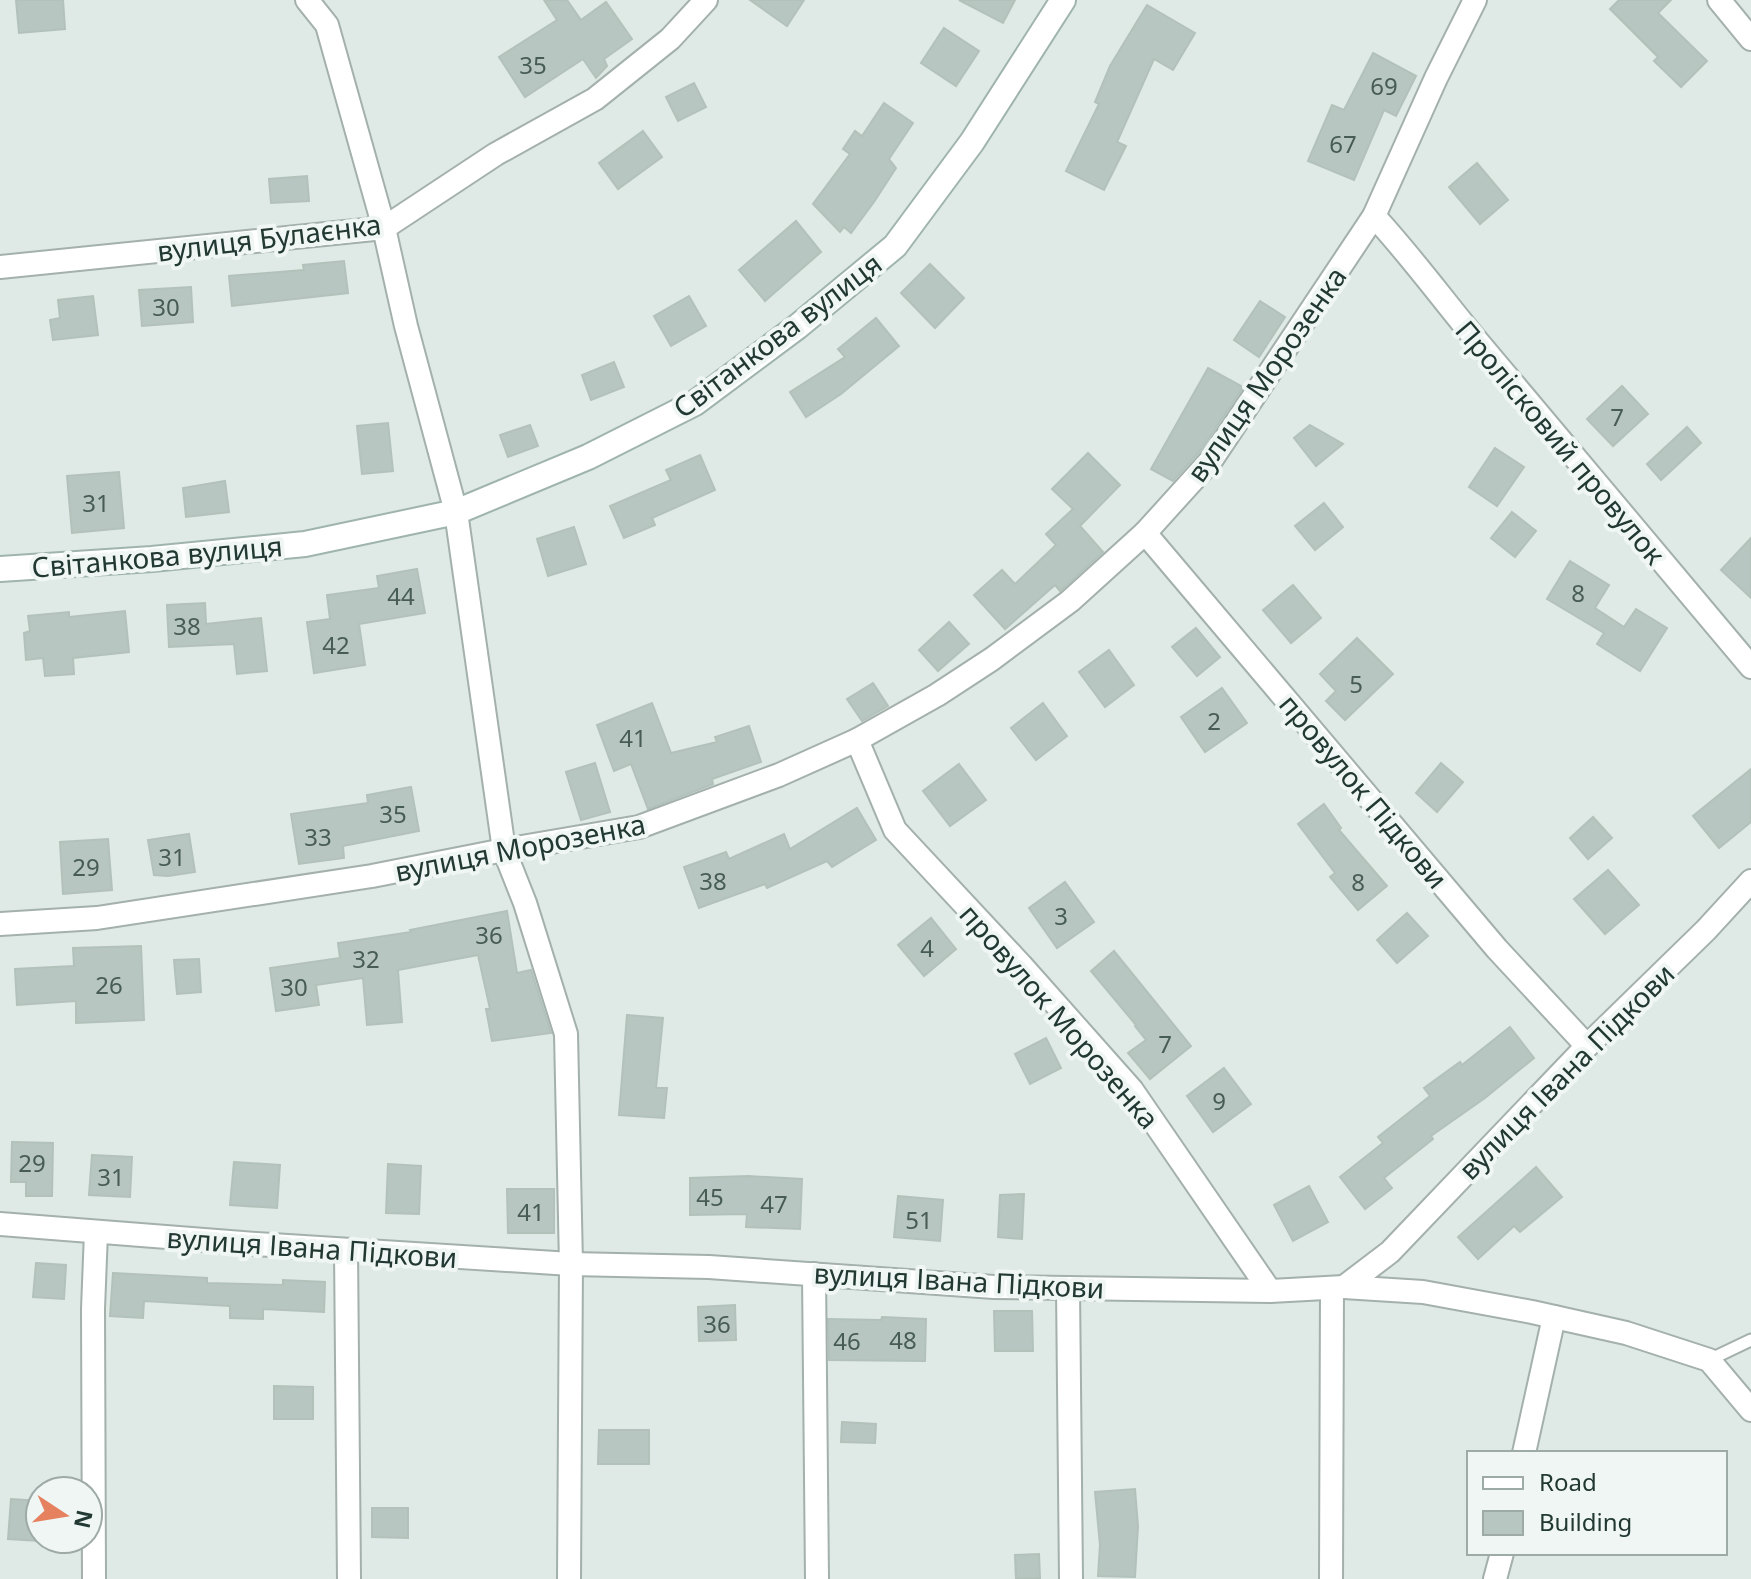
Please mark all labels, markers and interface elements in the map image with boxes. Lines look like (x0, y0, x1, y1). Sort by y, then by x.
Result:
house number: 35 (519, 48, 547, 81)
house number: 69 (1370, 69, 1398, 102)
house number: 67 (1329, 127, 1357, 160)
street label: вулиця Булаєнка (155, 204, 383, 270)
street label: Світанкова вулиця (665, 244, 889, 426)
street label: вулиця Морозенка (1177, 259, 1355, 489)
house number: 30 (152, 290, 180, 323)
street label: Пролісковий провулок (1448, 312, 1674, 572)
house number: 7 (1610, 400, 1624, 433)
house number: 31 (82, 486, 110, 519)
street label: Світанкова вулиця (30, 526, 284, 586)
house number: 8 (1571, 576, 1585, 609)
house number: 44 (387, 579, 415, 612)
house number: 38 (173, 609, 201, 642)
house number: 42 (322, 628, 350, 661)
house number: 5 (1349, 667, 1363, 700)
street label: провулок Підкови (1271, 686, 1457, 896)
house number: 2 (1207, 704, 1221, 737)
house number: 41 (619, 721, 647, 754)
house number: 35 (379, 797, 407, 830)
street label: вулиця Морозенка (391, 804, 649, 890)
house number: 33 (304, 820, 332, 853)
house number: 31 (158, 840, 186, 873)
house number: 29 (72, 850, 100, 883)
house number: 38 (699, 864, 727, 897)
house number: 8 (1351, 865, 1365, 898)
street label: провулок Морозенка (952, 896, 1168, 1136)
house number: 3 (1054, 899, 1068, 932)
house number: 36 (475, 918, 503, 951)
house number: 4 (920, 931, 934, 964)
house number: 32 (352, 942, 380, 975)
street label: вулиця Івана Підкови (1450, 955, 1682, 1187)
house number: 26 (95, 968, 123, 1001)
house number: 30 (280, 970, 308, 1003)
house number: 7 (1158, 1027, 1172, 1060)
house number: 9 (1212, 1084, 1226, 1117)
house number: 29 (18, 1146, 46, 1179)
house number: 31 (97, 1160, 125, 1193)
house number: 45 (696, 1180, 724, 1213)
house number: 47 (760, 1187, 788, 1220)
house number: 41 (517, 1195, 545, 1228)
house number: 51 (905, 1203, 933, 1236)
street label: вулиця Івана Підкови (166, 1218, 458, 1276)
street label: вулиця Івана Підкови (813, 1253, 1105, 1307)
house number: 36 (703, 1307, 731, 1340)
house number: 48 (889, 1323, 917, 1356)
house number: 46 (833, 1324, 861, 1357)
legend (1467, 1451, 1727, 1555)
text: Road (1539, 1465, 1597, 1498)
north arrow (24, 1475, 104, 1555)
text: Building (1539, 1505, 1632, 1538)
text: N (68, 1507, 101, 1531)

